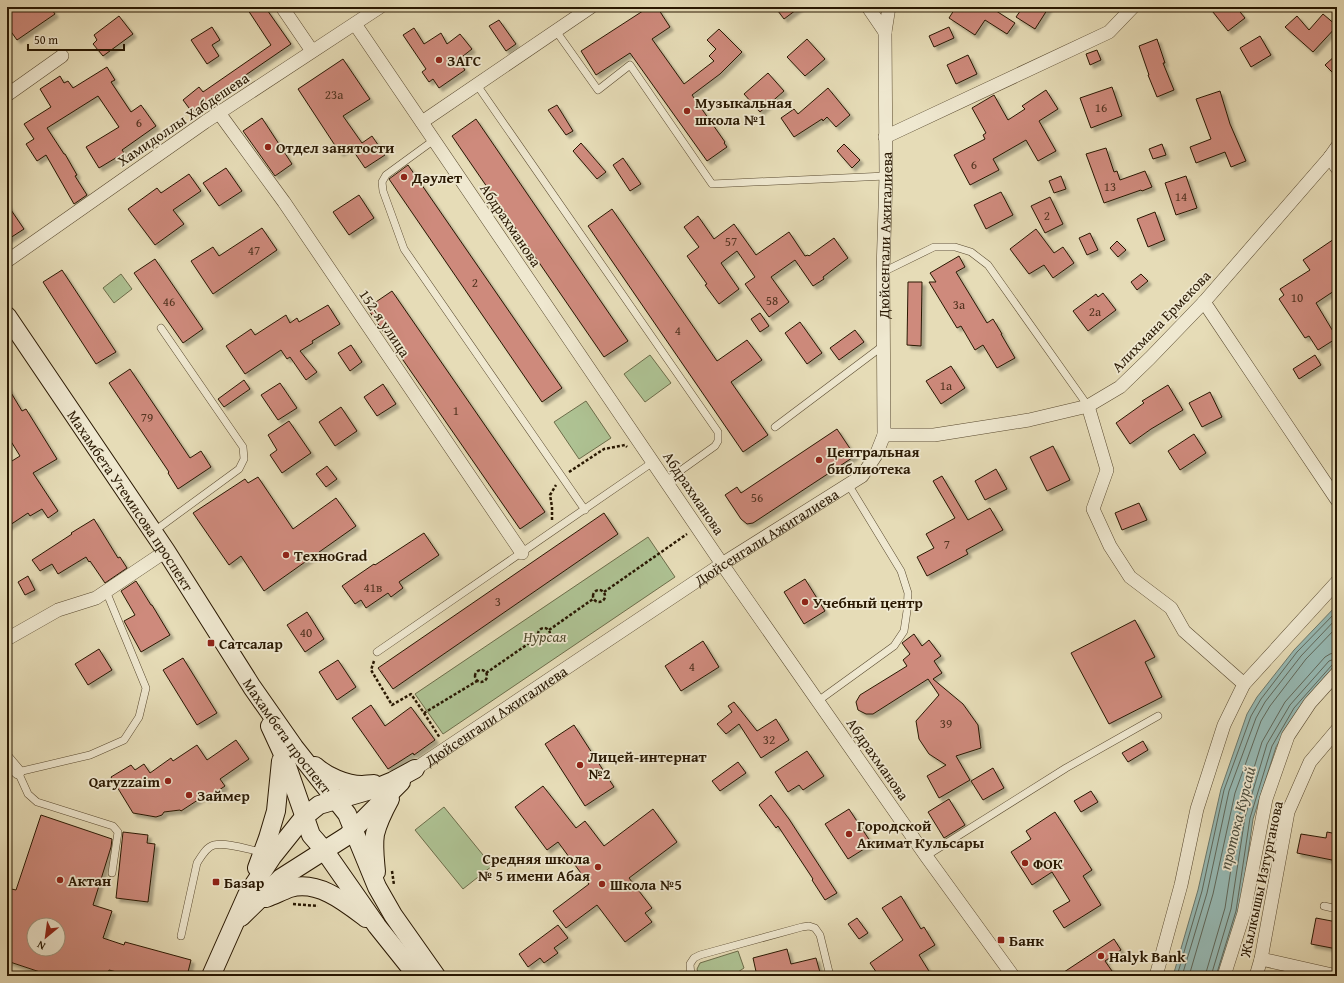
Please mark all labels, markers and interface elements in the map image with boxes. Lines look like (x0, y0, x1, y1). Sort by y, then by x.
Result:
scale bar (28, 26, 124, 52)
text: 50 m (34, 31, 58, 48)
place label: ЗАГС (447, 50, 481, 71)
marker: ЗАГС (434, 55, 444, 65)
street label: Хамидоллы Хабдешева (113, 67, 254, 171)
house number: 23а (325, 85, 344, 104)
place label: Музыкальная школа №1 (695, 92, 792, 130)
house number: 16 (1095, 98, 1107, 117)
marker: Музыкальная школа №1 (682, 106, 692, 116)
house number: 6 (136, 113, 142, 132)
place label: Отдел занятости (276, 137, 395, 158)
marker: Отдел занятости (263, 142, 273, 152)
street label: Дюйсенгали Ажигалиева (872, 151, 897, 320)
house number: 6 (971, 155, 977, 174)
place label: Дәулет (411, 167, 463, 188)
marker: Дәулет (399, 172, 409, 182)
house number: 13 (1104, 177, 1116, 196)
street label: Абдрахманова (475, 179, 547, 272)
house number: 14 (1175, 187, 1187, 206)
house number: 2 (1044, 206, 1050, 225)
house number: 57 (725, 232, 737, 251)
house number: 47 (248, 241, 260, 260)
street label: Алихмана Ермекова (1107, 265, 1216, 377)
house number: 2 (472, 273, 478, 292)
street label: 152-я улица (354, 285, 416, 362)
house number: 10 (1291, 288, 1303, 307)
house number: 58 (766, 291, 778, 310)
house number: 46 (163, 292, 175, 311)
house number: 3а (953, 295, 966, 314)
house number: 2а (1089, 302, 1102, 321)
house number: 4 (675, 321, 681, 340)
house number: 1а (940, 376, 953, 395)
house number: 1 (453, 401, 459, 420)
street label: Махамбета Утемисова проспект (63, 406, 199, 595)
house number: 79 (141, 408, 153, 427)
place label: Центральная библиотека (827, 441, 920, 479)
street label: Абдрахманова (658, 447, 730, 540)
marker: Центральная библиотека (814, 455, 824, 465)
street label: Дюйсенгали Ажигалиева (689, 483, 843, 591)
house number: 56 (751, 488, 763, 507)
house number: 7 (944, 535, 950, 554)
place label: ТехноGrad (294, 545, 368, 566)
marker: ТехноGrad (281, 550, 291, 560)
house number: 41в (364, 578, 382, 597)
house number: 3 (495, 592, 501, 611)
place label: Учебный центр (813, 592, 923, 613)
marker: Учебный центр (800, 597, 810, 607)
house number: 40 (300, 623, 312, 642)
park label: Нурсая (523, 626, 567, 647)
place label: Сатсалар (219, 633, 283, 654)
marker: Сатсалар (206, 638, 216, 648)
house number: 4 (689, 657, 695, 676)
street label: Дюйсенгали Ажигалиева (420, 660, 572, 771)
street label: Махамбета проспект (238, 674, 338, 798)
street label: Абдрахманова (842, 713, 915, 805)
house number: 39 (940, 714, 952, 733)
house number: 32 (763, 730, 775, 749)
place label: Лицей-интернат №2 (588, 746, 708, 784)
marker: Лицей-интернат №2 (575, 760, 585, 770)
water label: протока Курсай (1213, 764, 1261, 872)
place label: Qaryzzaim (89, 771, 160, 792)
marker: Qaryzzaim (163, 776, 173, 786)
place label: Займер (197, 785, 250, 806)
marker: Займер (184, 790, 194, 800)
street label: Жылкышы Изтурганова (1234, 798, 1288, 960)
place label: Городской Акимат Кульсары (857, 815, 985, 853)
marker: Городской Акимат Кульсары (844, 829, 854, 839)
place label: Средняя школа № 5 имени Абая (477, 848, 590, 886)
place label: ФОК (1033, 853, 1063, 874)
marker: ФОК (1020, 858, 1030, 868)
marker: Средняя школа № 5 имени Абая (593, 862, 603, 872)
place label: Актан (68, 870, 111, 891)
place label: Базар (224, 872, 265, 893)
place label: Школа №5 (610, 874, 682, 895)
marker: Актан (55, 875, 65, 885)
marker: Базар (211, 877, 221, 887)
marker: Школа №5 (597, 879, 607, 889)
north arrow (26, 917, 66, 957)
place label: Банк (1009, 930, 1044, 951)
marker: Банк (996, 935, 1006, 945)
text: N (33, 937, 48, 955)
place label: Halyk Bank (1109, 946, 1186, 967)
marker: Halyk Bank (1096, 951, 1106, 961)

